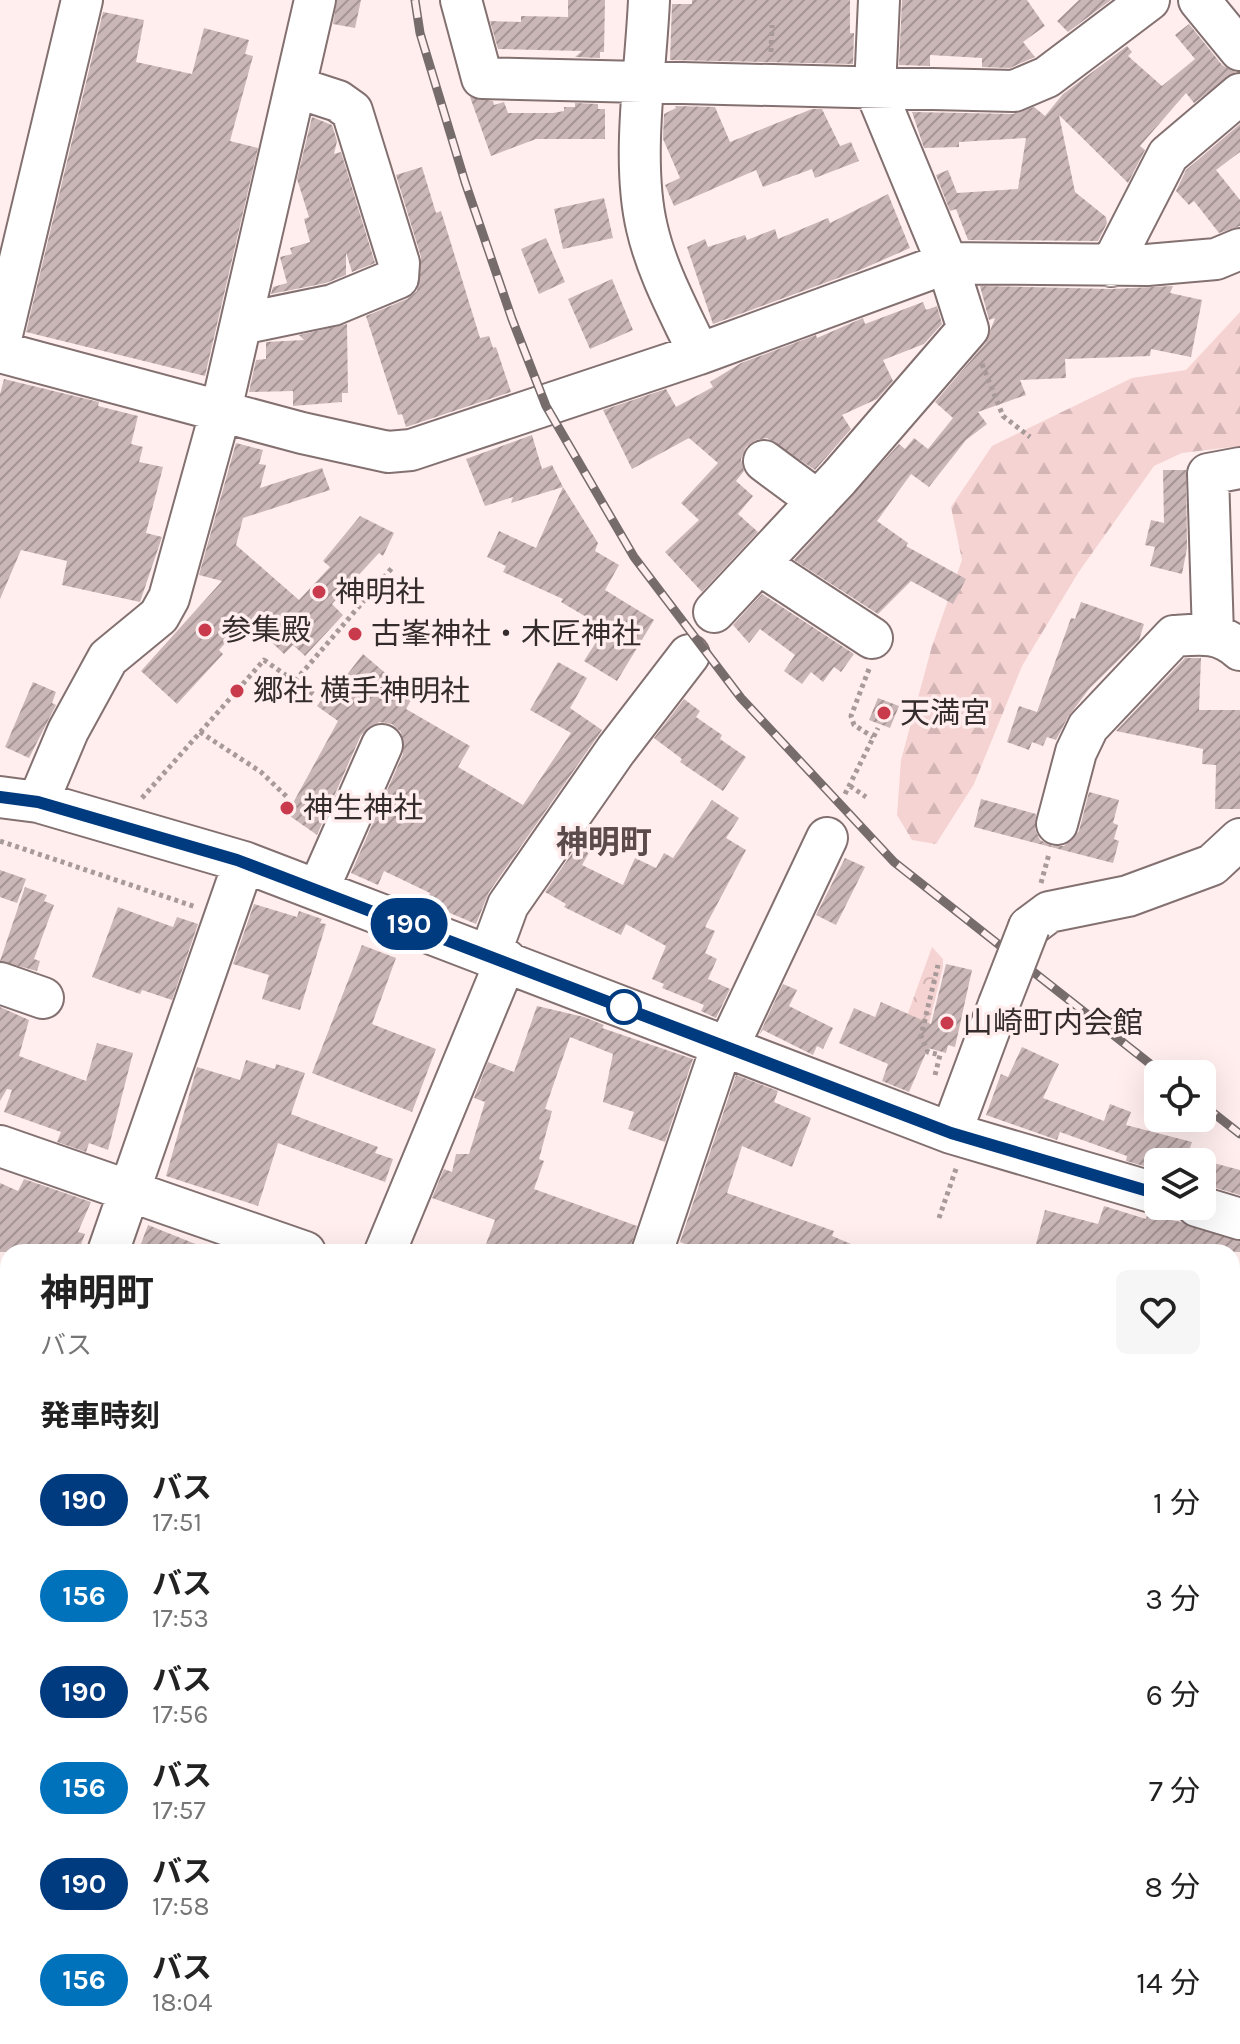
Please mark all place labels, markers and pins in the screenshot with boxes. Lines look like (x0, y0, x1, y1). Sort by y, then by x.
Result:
place label: 神明社 (335, 574, 425, 610)
marker: 神明社 (310, 583, 328, 601)
place label: 参集殿 (221, 612, 311, 648)
place label: 古峯神社・木匠神社 (371, 616, 641, 652)
marker: 参集殿 (196, 621, 214, 639)
marker: 古峯神社・木匠神社 (346, 625, 364, 643)
place label: 郷社 横手神明社 (253, 673, 470, 709)
marker: 郷社 横手神明社 (228, 682, 246, 700)
place label: 天満宮 (900, 695, 990, 731)
marker: 天満宮 (875, 704, 893, 722)
place label: 神生神社 (303, 790, 423, 826)
marker: 神生神社 (278, 799, 296, 817)
unlabelled marker (607, 990, 641, 1024)
place label: 山崎町内会館 (963, 1005, 1143, 1041)
marker: 山崎町内会館 (938, 1014, 956, 1032)

